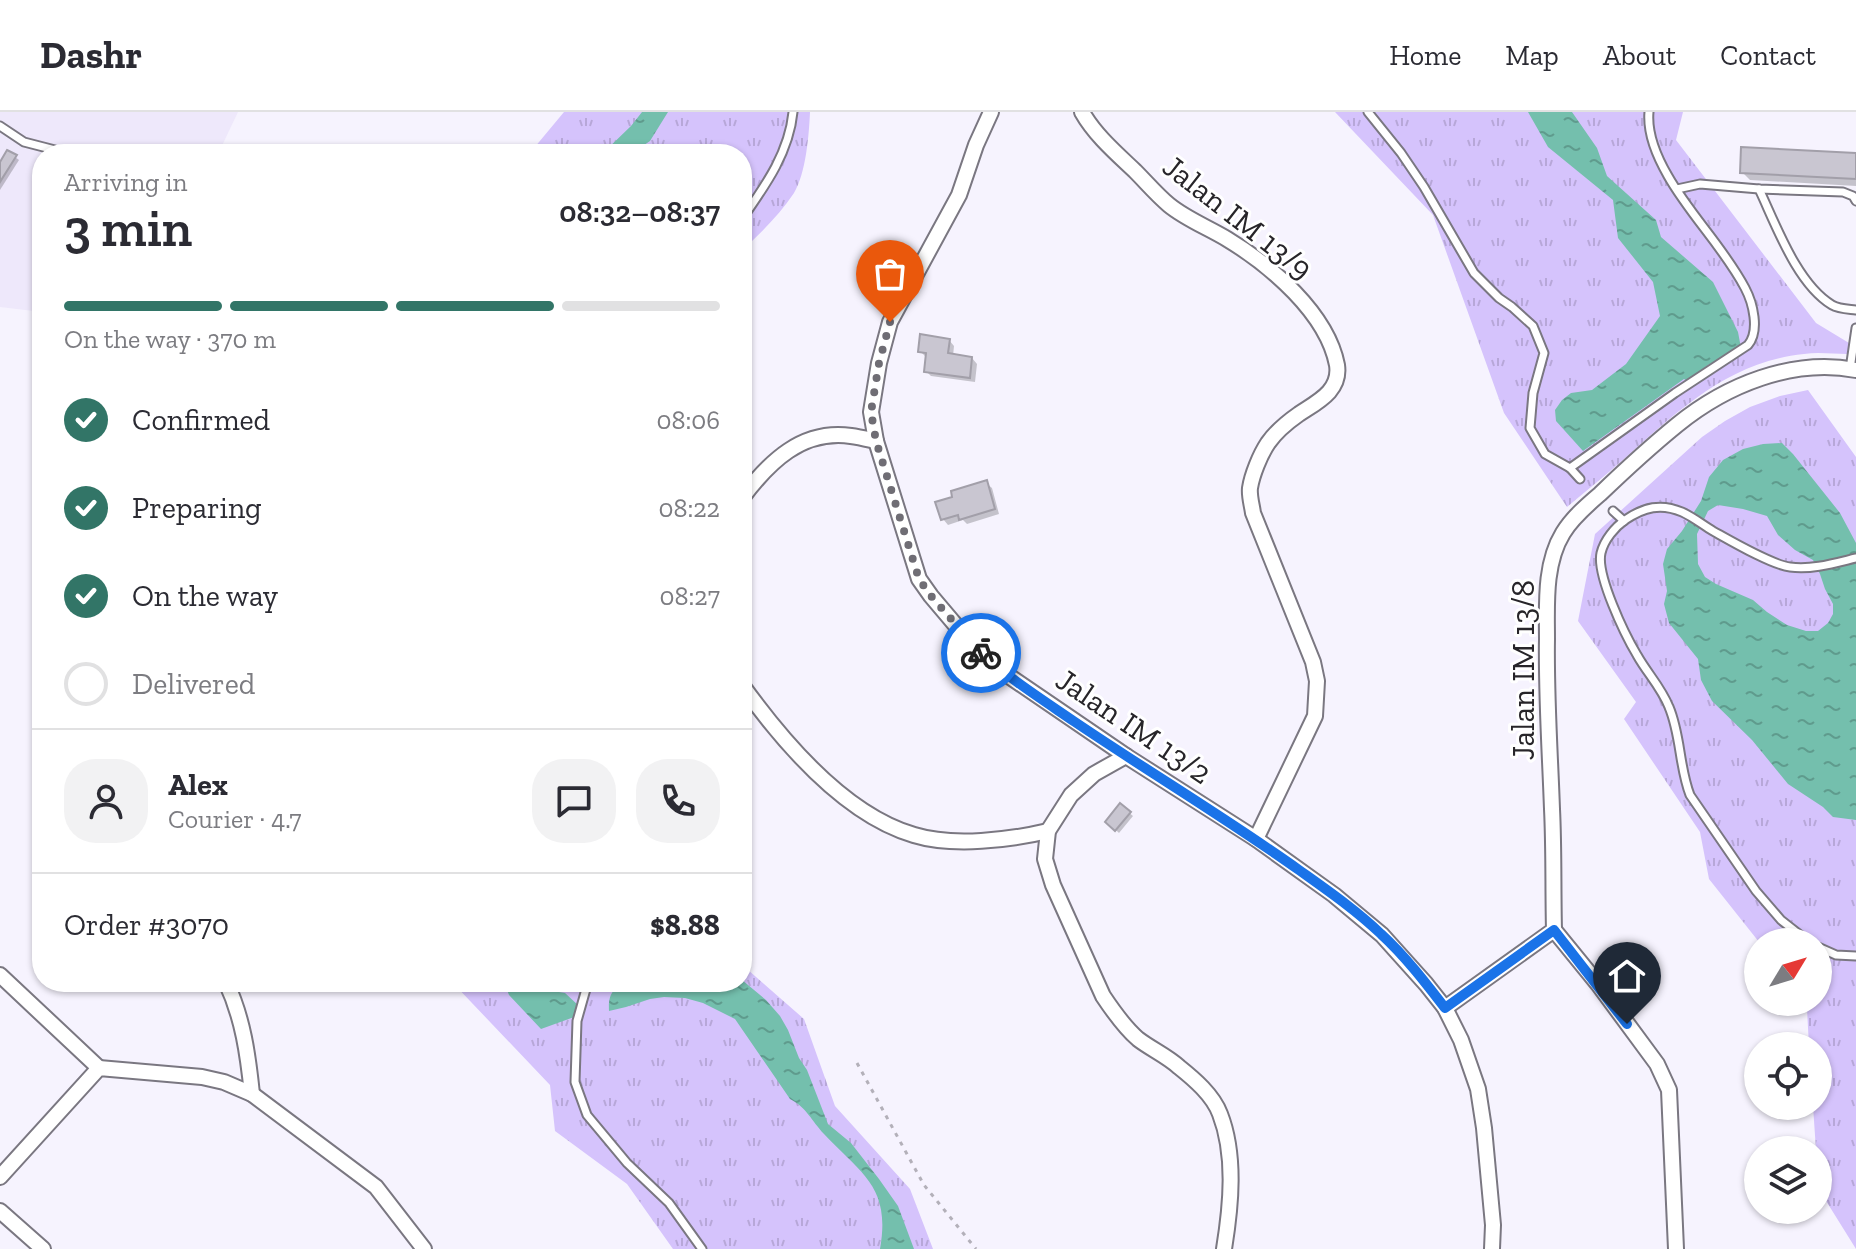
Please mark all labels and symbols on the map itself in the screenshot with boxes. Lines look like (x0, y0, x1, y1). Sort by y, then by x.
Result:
street label: Jalan IM 13/9 (1156, 147, 1320, 287)
pin (856, 240, 924, 322)
street label: Jalan IM 13/8 (1504, 580, 1542, 760)
courier (941, 613, 1021, 693)
street label: Jalan IM 13/2 (1049, 660, 1219, 792)
north arrow (1744, 928, 1832, 1016)
pin (1593, 942, 1661, 1024)

